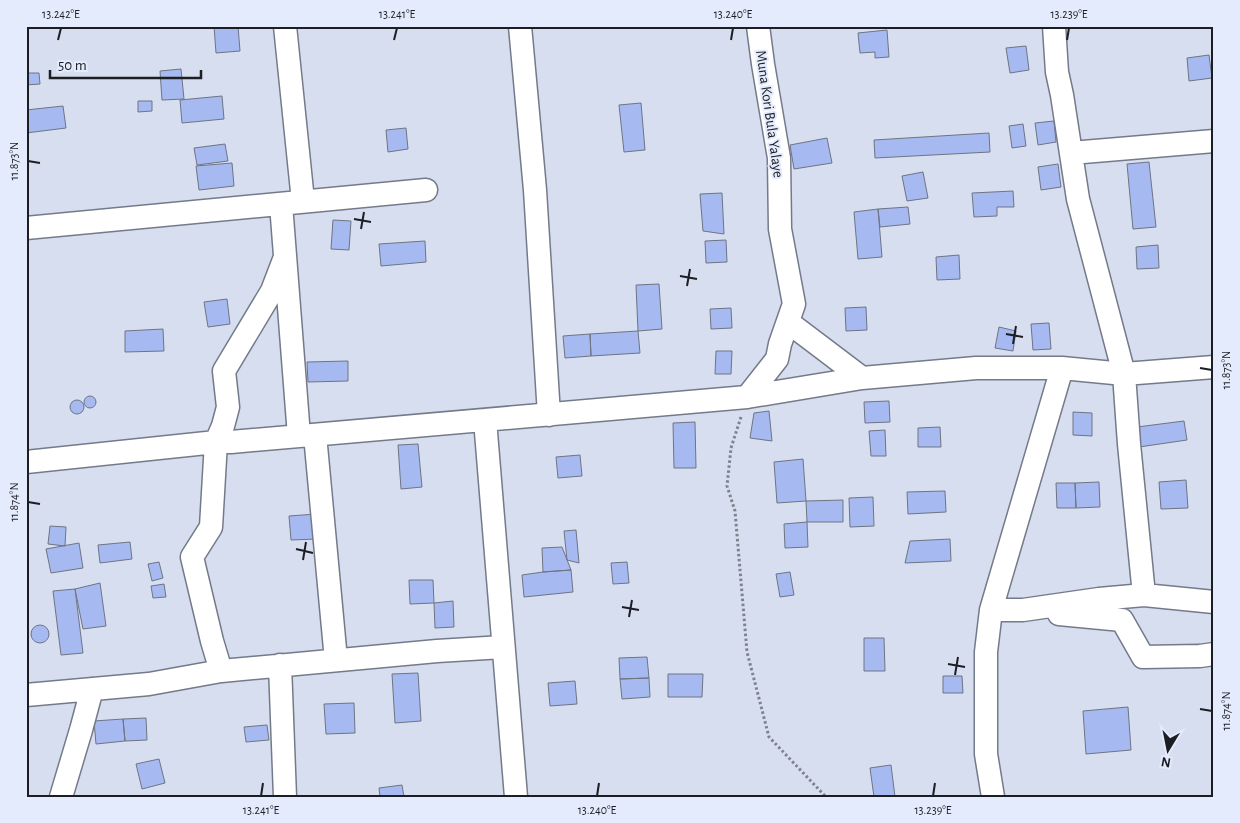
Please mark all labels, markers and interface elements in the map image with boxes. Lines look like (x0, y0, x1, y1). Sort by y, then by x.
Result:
text: 13.242°E (42, 8, 80, 20)
text: 13.241°E (379, 8, 415, 20)
text: 13.240°E (714, 8, 753, 20)
text: 13.239°E (1050, 8, 1088, 20)
scale bar (50, 48, 201, 80)
street label: Muna Kori Bula Yalaye (753, 49, 786, 179)
text: 50 m (58, 58, 87, 73)
text: 11.873°N (8, 142, 20, 180)
text: 11.873°N (1220, 351, 1232, 389)
text: 11.874°N (8, 482, 20, 522)
text: 11.874°N (1220, 691, 1232, 731)
north arrow (1142, 726, 1192, 776)
text: N (1160, 754, 1172, 770)
text: 13.241°E (243, 804, 279, 816)
text: 13.240°E (578, 804, 617, 816)
text: 13.239°E (914, 804, 952, 816)

